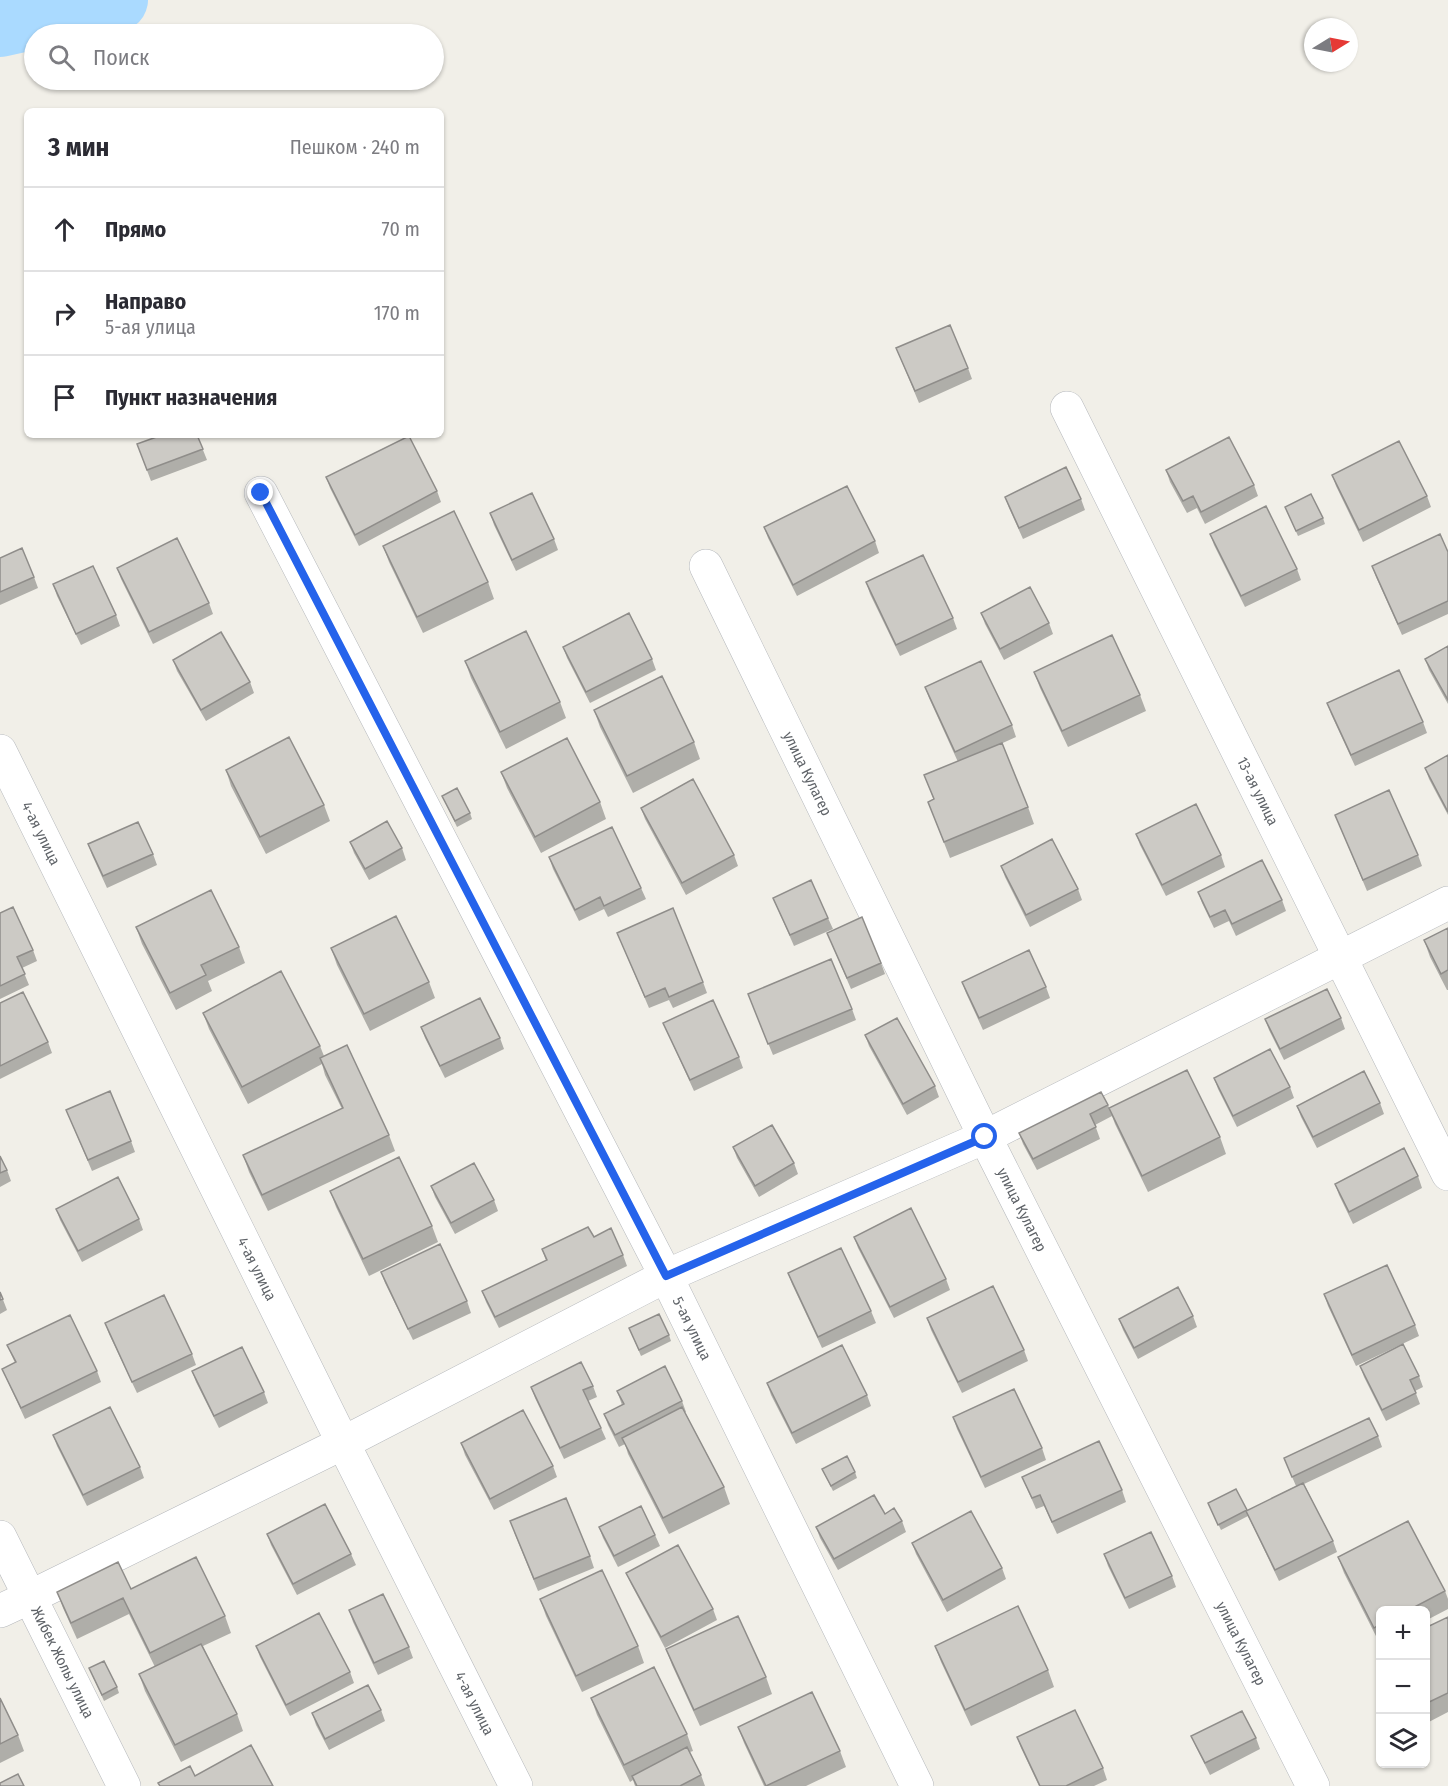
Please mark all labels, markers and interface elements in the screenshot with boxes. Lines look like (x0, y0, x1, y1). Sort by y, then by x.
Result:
north arrow (1304, 18, 1358, 72)
search box (24, 24, 444, 90)
icon: search (45, 41, 78, 74)
text: Поиск (93, 44, 149, 71)
text: 3 мин (48, 132, 109, 163)
text: Пешком · 240 m (290, 135, 420, 159)
icon: ahead (48, 213, 81, 246)
text: Прямо (105, 216, 166, 243)
text: 70 m (382, 217, 420, 241)
text: Направо (105, 288, 186, 315)
icon: right (48, 297, 81, 330)
text: 170 m (374, 301, 420, 325)
text: 5-ая улица (105, 315, 196, 339)
icon: arrive (48, 381, 81, 414)
text: Пункт назначения (105, 384, 277, 411)
route end (247, 479, 273, 505)
street label: улица Кулагер (779, 728, 836, 819)
street label: 13-ая улица (1233, 754, 1282, 828)
street label: 4-ая улица (18, 799, 64, 868)
route start (971, 1123, 997, 1149)
street label: улица Кулагер (993, 1165, 1050, 1255)
street label: 4-ая улица (233, 1234, 280, 1304)
street label: 5-ая улица (669, 1294, 715, 1363)
street label: улица Кулагер (1212, 1599, 1270, 1688)
street label: Жибек Жолы улица (27, 1603, 98, 1721)
map controls (1376, 1606, 1430, 1768)
button: + (1376, 1606, 1430, 1660)
button: − (1376, 1660, 1430, 1714)
street label: 4-ая улица (451, 1669, 498, 1738)
button: layers (1376, 1714, 1430, 1768)

